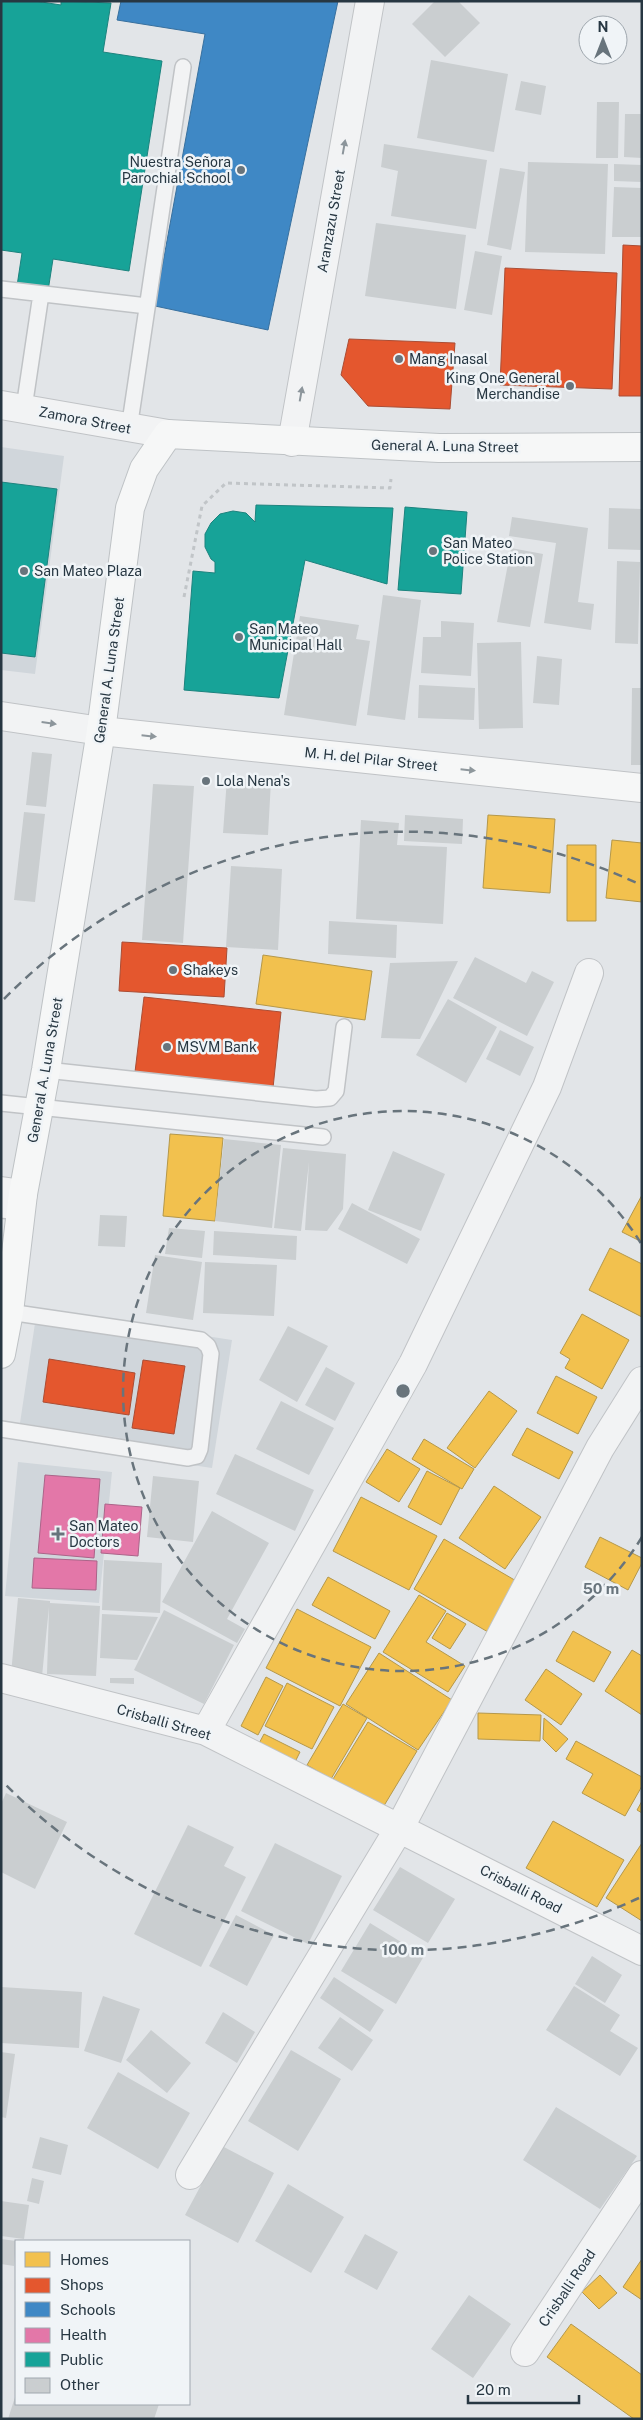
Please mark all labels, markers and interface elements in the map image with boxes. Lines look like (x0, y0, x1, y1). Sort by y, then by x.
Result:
north arrow (578, 15, 628, 65)
text: N (598, 19, 608, 35)
one-way arrow (341, 139, 349, 155)
place label: Nuestra Señora Parochial School (122, 154, 231, 186)
marker: Nuestra Señora Parochial School (235, 164, 247, 176)
street label: Aranzazu Street (314, 168, 348, 274)
place label: Mang Inasal (409, 351, 488, 367)
marker: Mang Inasal (393, 353, 405, 365)
place label: King One General Merchandise (446, 370, 560, 402)
marker: King One General Merchandise (564, 380, 576, 392)
one-way arrow (297, 385, 305, 401)
street label: Zamora Street (37, 403, 133, 437)
street label: General A. Luna Street (371, 437, 519, 455)
place label: San Mateo Police Station (443, 535, 533, 567)
marker: San Mateo Police Station (427, 545, 439, 557)
place label: San Mateo Plaza (34, 563, 142, 579)
marker: San Mateo Plaza (18, 565, 30, 577)
street label: General A. Luna Street (91, 596, 127, 744)
place label: San Mateo Municipal Hall (249, 621, 343, 653)
marker: San Mateo Municipal Hall (233, 631, 245, 643)
one-way arrow (42, 719, 58, 727)
one-way arrow (142, 732, 158, 740)
street label: M. H. del Pilar Street (304, 744, 438, 774)
one-way arrow (460, 766, 476, 774)
place label: Lola Nena's (216, 773, 290, 789)
marker: Lola Nena's (200, 775, 212, 787)
place label: Shakeys (183, 962, 238, 978)
marker: Shakeys (167, 964, 179, 976)
street label: General A. Luna Street (24, 996, 66, 1144)
place label: MSVM Bank (177, 1039, 257, 1055)
marker: MSVM Bank (161, 1041, 173, 1053)
centre of rings (394, 1382, 412, 1400)
place label: San Mateo Doctors (69, 1518, 139, 1550)
marker: San Mateo Doctors (51, 1527, 65, 1541)
text: 50 m (583, 1580, 619, 1597)
street label: Crisballi Street (115, 1701, 213, 1743)
street label: Crisballi Road (477, 1861, 565, 1917)
text: 100 m (382, 1941, 424, 1958)
legend (15, 2240, 190, 2405)
street label: Crisballi Road (535, 2246, 599, 2330)
text: Homes (60, 2251, 109, 2268)
text: Shops (60, 2276, 104, 2293)
text: Schools (60, 2301, 116, 2318)
text: Health (60, 2326, 107, 2343)
text: Public (60, 2351, 104, 2368)
scale bar (468, 2372, 579, 2404)
text: Other (60, 2376, 100, 2393)
text: 20 m (476, 2381, 511, 2398)

